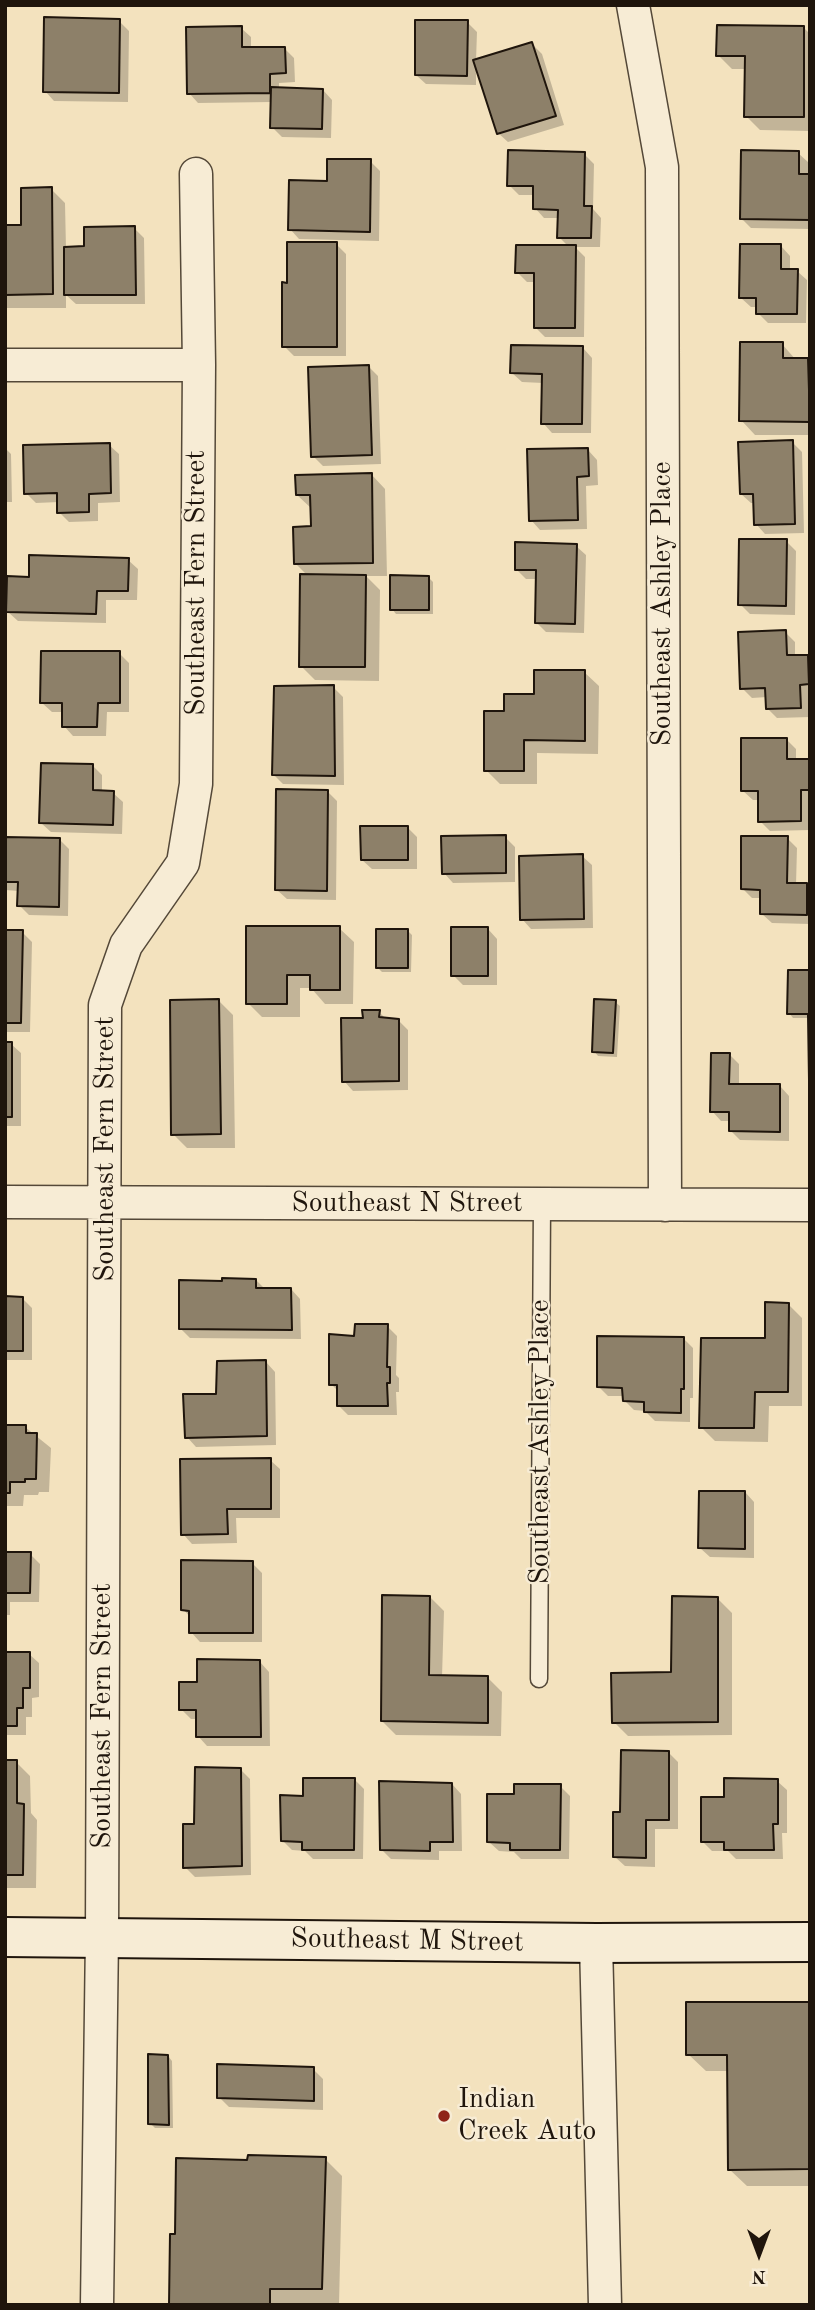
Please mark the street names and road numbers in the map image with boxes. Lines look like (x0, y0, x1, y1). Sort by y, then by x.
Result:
street label: Southeast Fern Street (180, 450, 214, 716)
street label: Southeast Ashley Place (646, 461, 680, 747)
street label: Southeast Fern Street (89, 1016, 123, 1282)
street label: Southeast N Street (291, 1187, 523, 1221)
street label: Southeast Ashley Place (524, 1299, 558, 1585)
street label: Southeast Fern Street (86, 1583, 120, 1849)
street label: Southeast M Street (290, 1922, 524, 1960)

